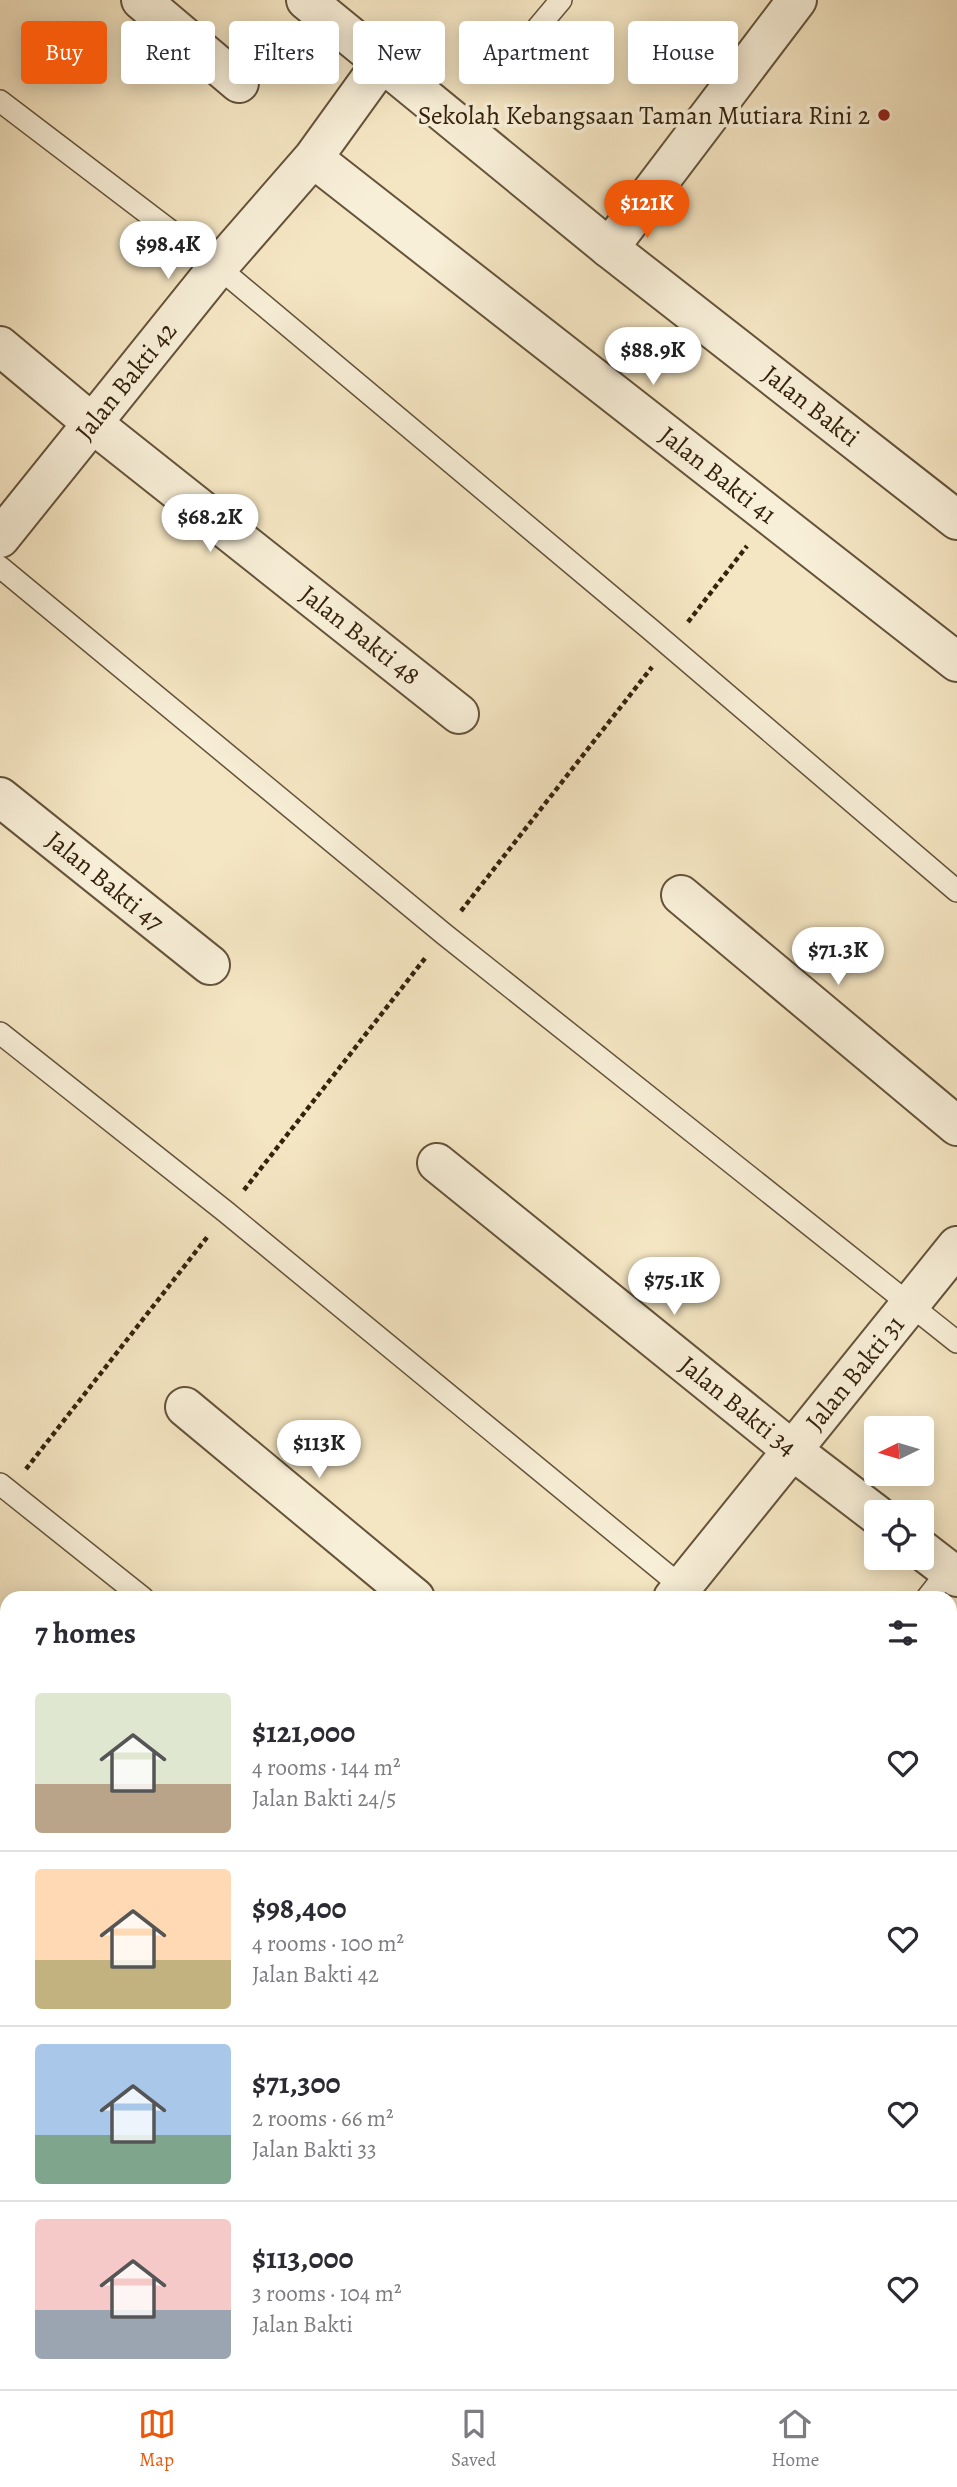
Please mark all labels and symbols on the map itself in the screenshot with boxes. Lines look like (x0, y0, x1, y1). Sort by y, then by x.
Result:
place label: Sekolah Kebangsaan Taman Mutiara Rini 2 (418, 98, 870, 133)
marker: Sekolah Kebangsaan Taman Mutiara Rini 2 (876, 107, 892, 123)
pin: $121K (598, 180, 696, 240)
pin: $98.4K (111, 222, 225, 281)
street label: Jalan Bakti 42 (67, 314, 185, 448)
pin: $88.9K (596, 328, 710, 387)
street label: Jalan Bakti (755, 357, 867, 455)
street label: Jalan Bakti 41 (652, 418, 784, 532)
pin: $68.2K (153, 494, 267, 554)
street label: Jalan Bakti 48 (293, 577, 427, 693)
street label: Jalan Bakti 47 (39, 823, 171, 939)
pin: $71.3K (781, 928, 895, 987)
pin: $75.1K (617, 1258, 731, 1317)
street label: Jalan Bakti 31 (798, 1308, 912, 1438)
street label: Jalan Bakti 34 (672, 1348, 804, 1464)
north arrow (864, 1416, 934, 1486)
pin: $113K (270, 1420, 368, 1480)

